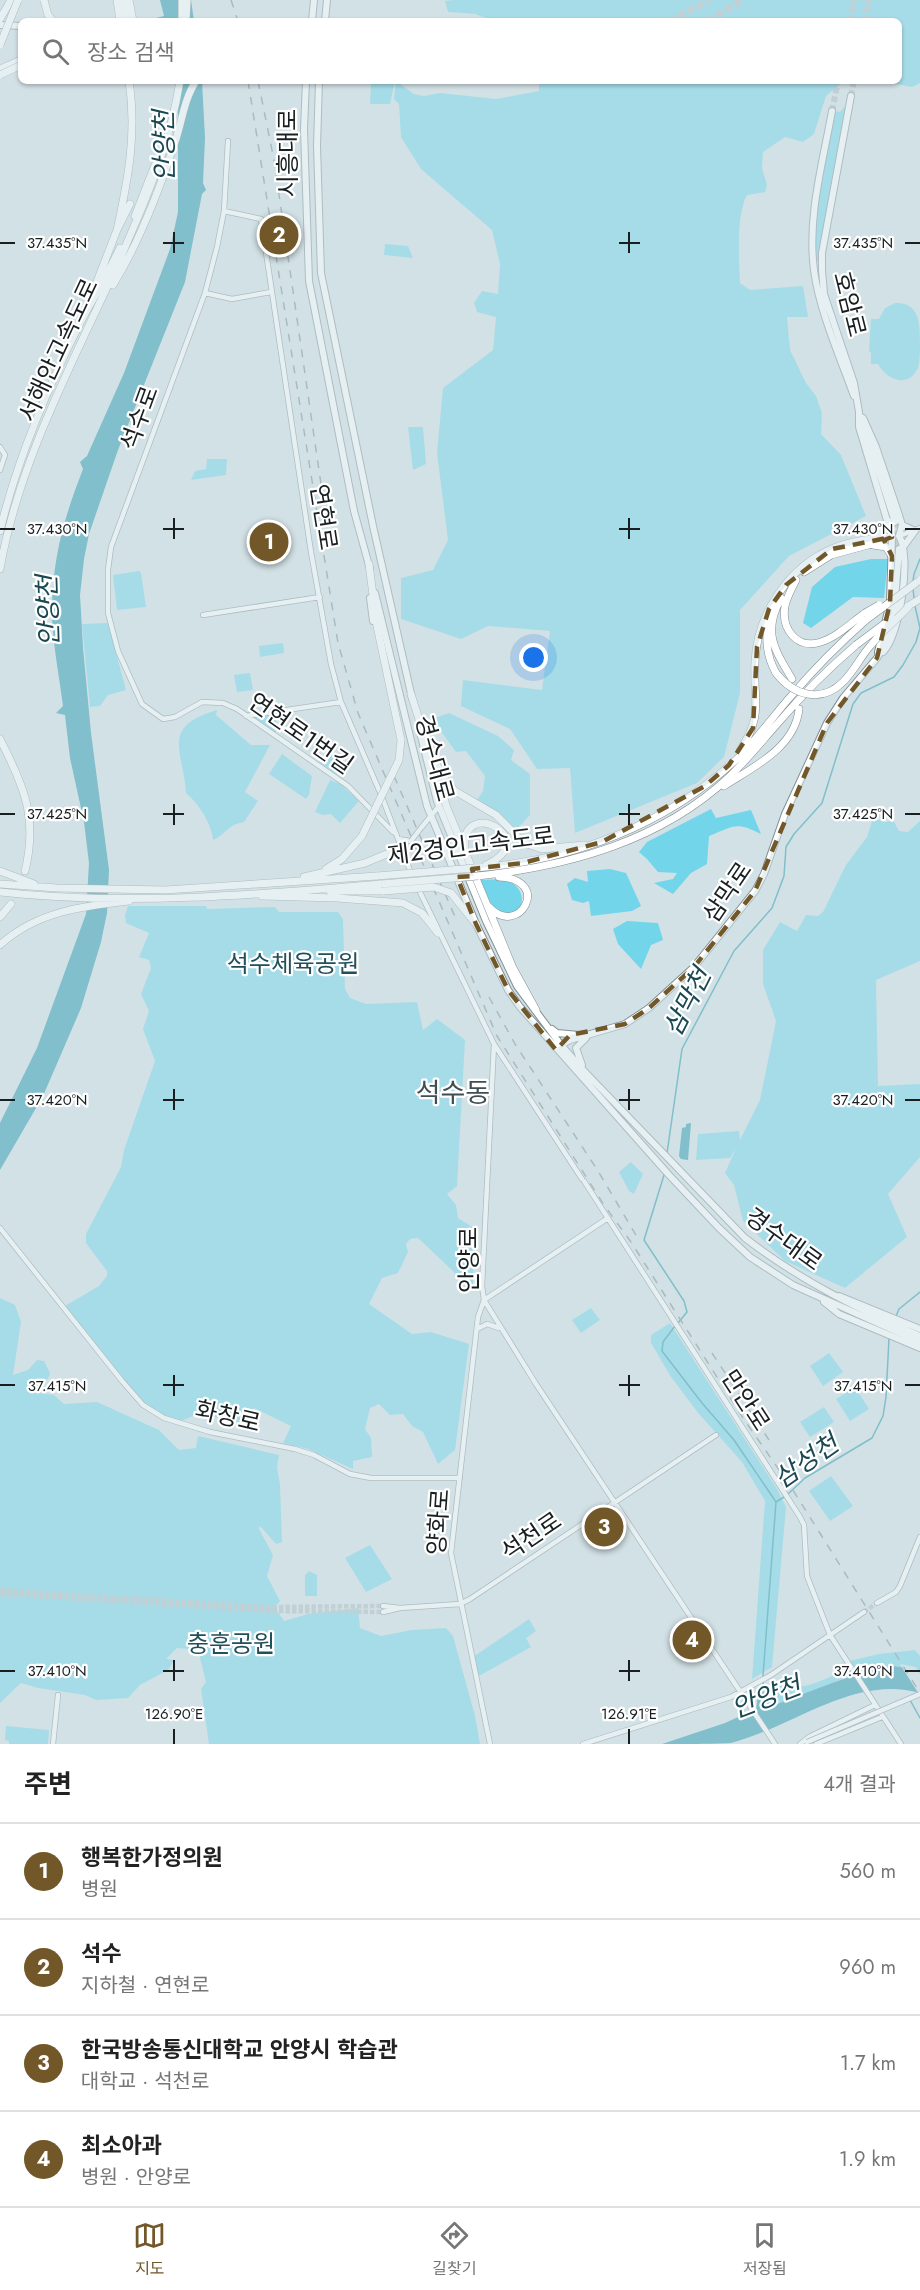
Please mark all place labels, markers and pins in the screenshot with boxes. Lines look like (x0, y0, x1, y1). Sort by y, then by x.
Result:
pin: 2 (260, 212, 298, 258)
pin: 1 (250, 520, 288, 564)
pin: 3 (584, 1504, 624, 1550)
pin: 4 (672, 1618, 712, 1662)

